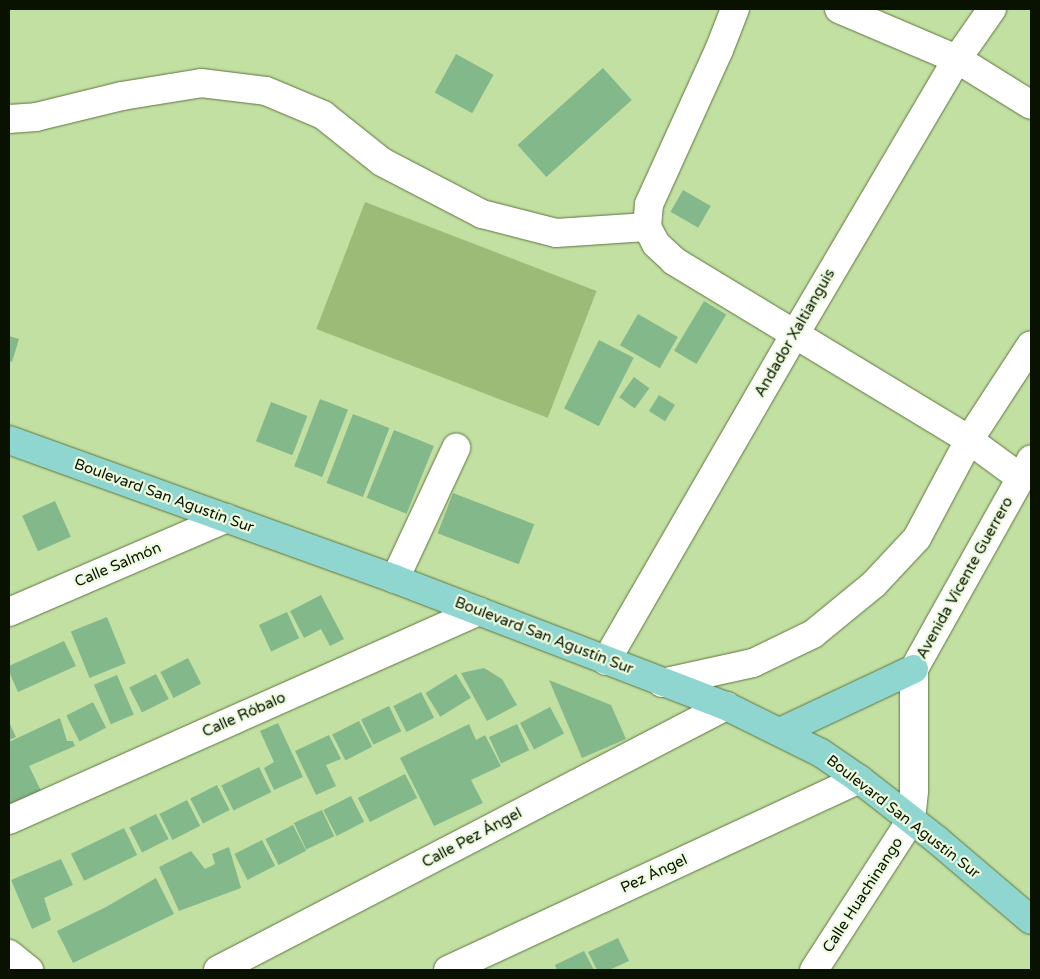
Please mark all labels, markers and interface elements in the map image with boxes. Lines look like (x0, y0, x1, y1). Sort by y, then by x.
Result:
street label: Andador Xaltianguis (751, 266, 839, 400)
street label: Boulevard San Agustín Sur (72, 455, 256, 537)
street label: Avenida Vicente Guerrero (913, 494, 1017, 662)
street label: Calle Salmón (72, 539, 164, 591)
street label: Boulevard San Agustín Sur (452, 594, 636, 678)
street label: Calle Róbalo (200, 689, 288, 741)
street label: Boulevard San Agustín Sur (823, 751, 983, 883)
street label: Calle Pez Ángel (419, 804, 525, 872)
street label: Calle Huachinango (819, 834, 907, 956)
street label: Pez Ángel (618, 851, 690, 897)

